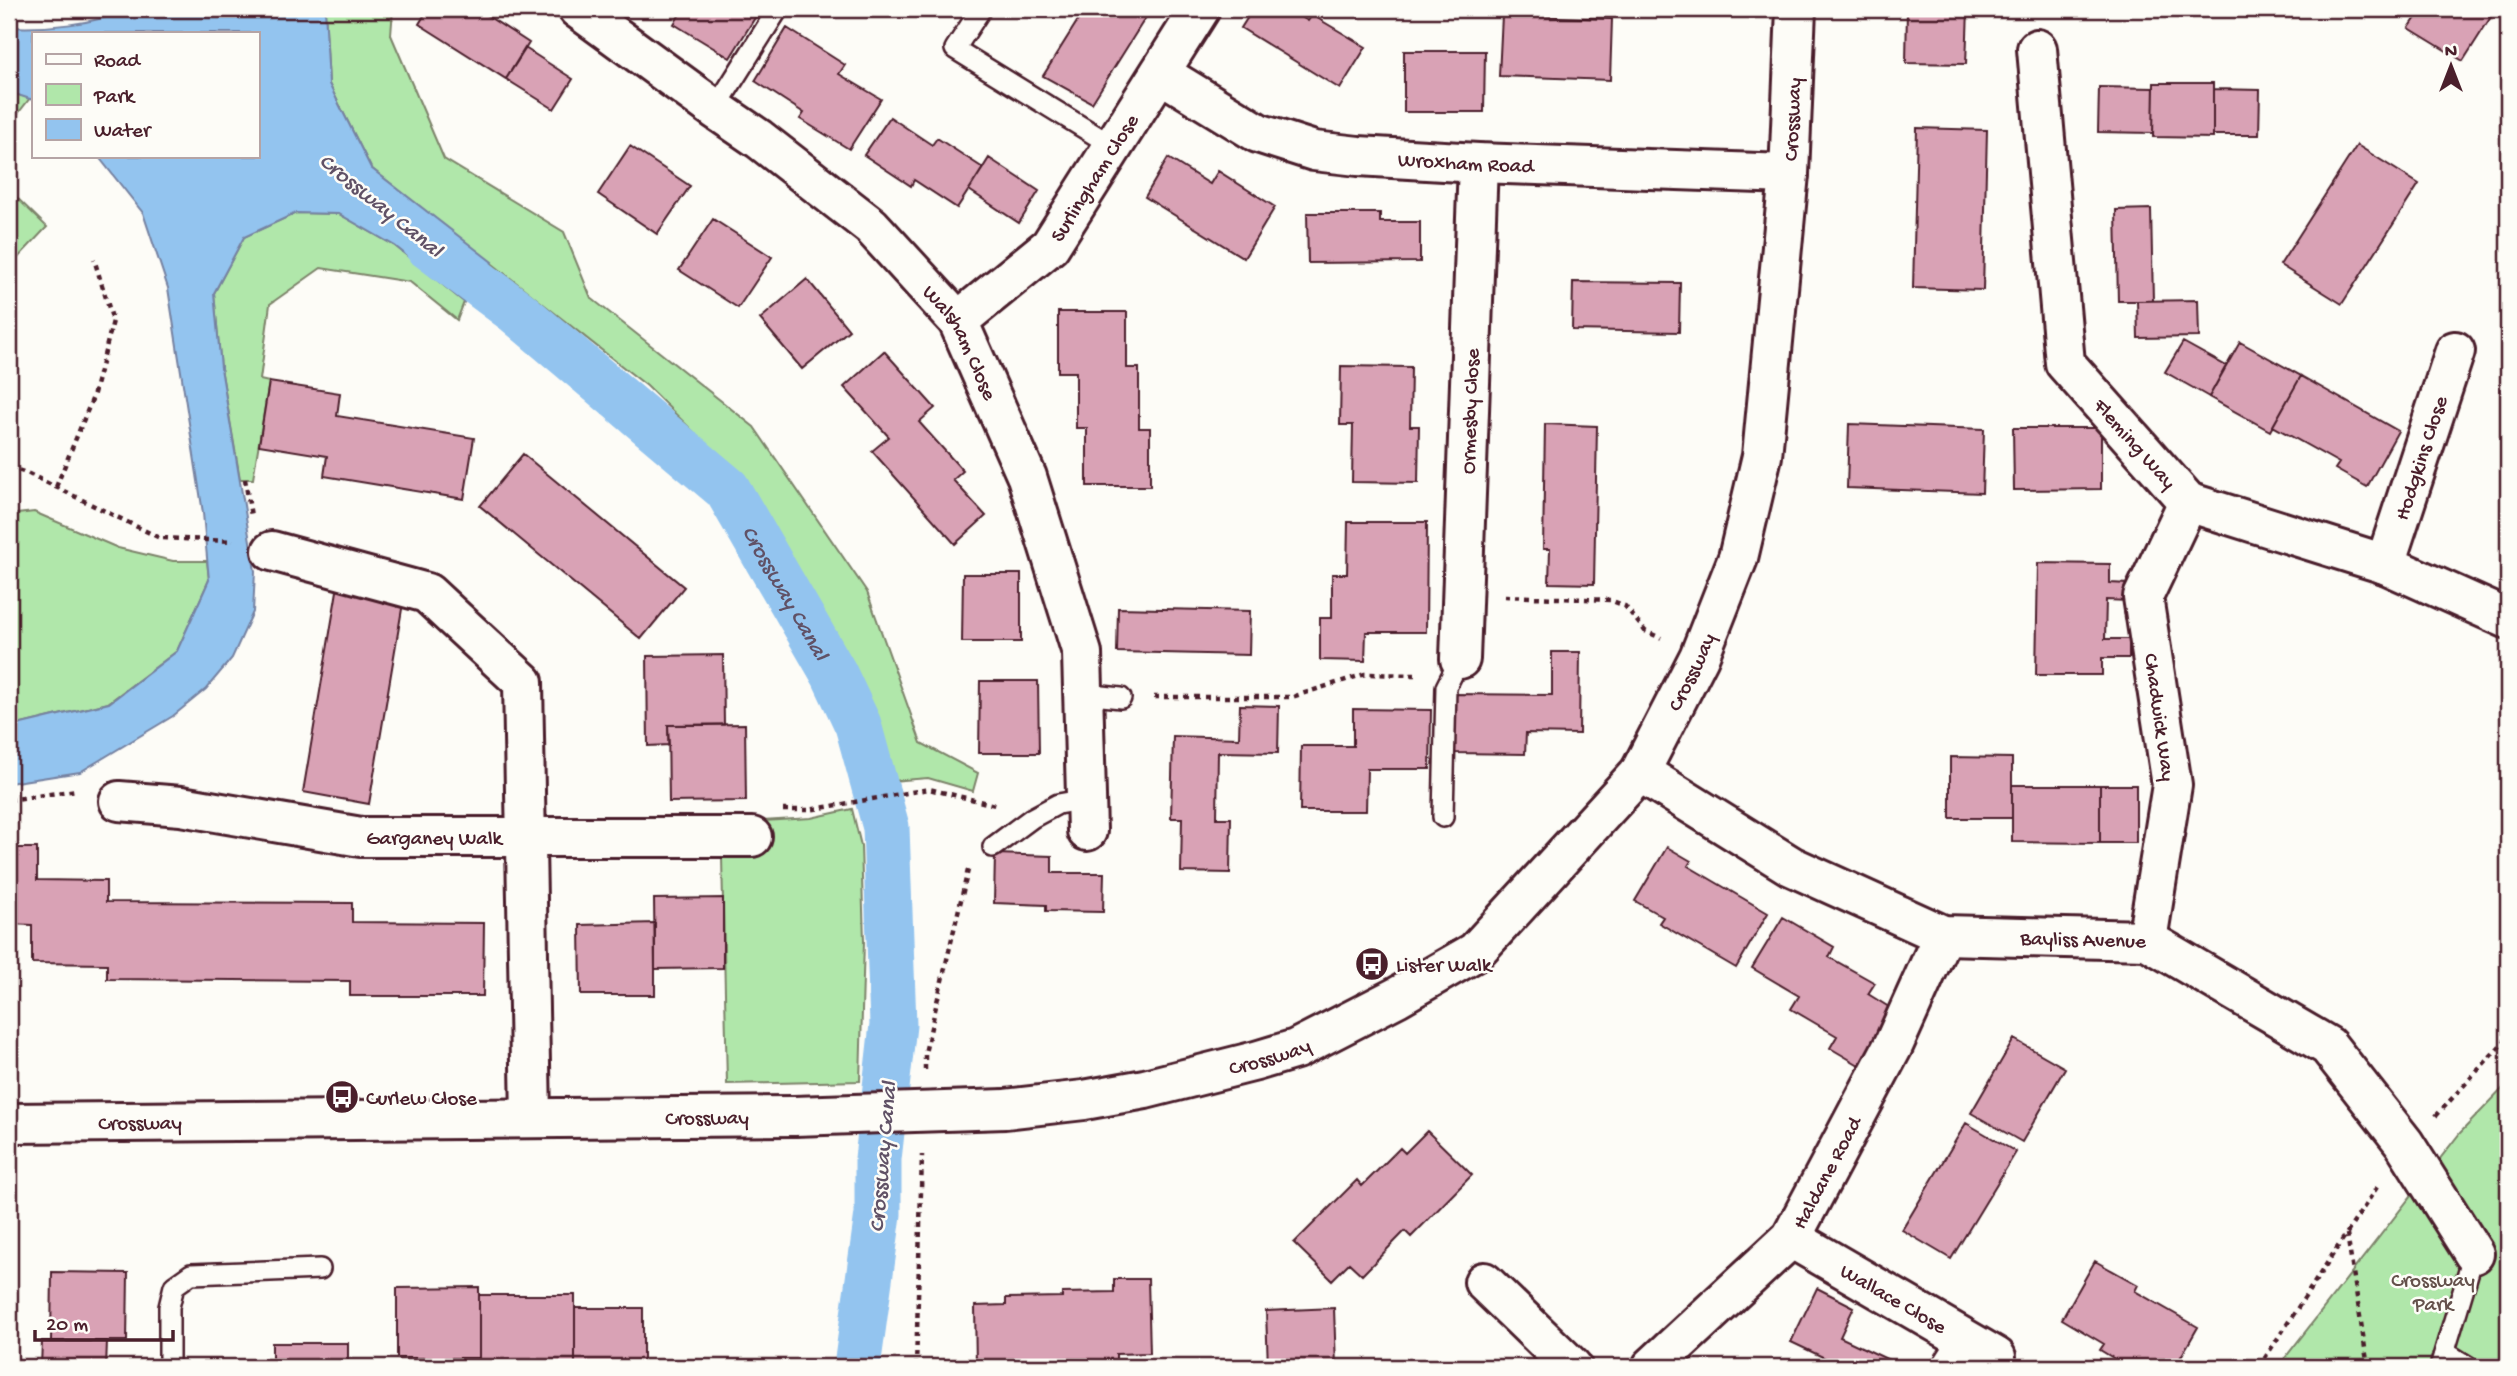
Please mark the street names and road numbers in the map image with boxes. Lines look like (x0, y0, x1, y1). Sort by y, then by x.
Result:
street label: Crossway (1781, 77, 1809, 162)
street label: Surlingham Close (1047, 110, 1147, 248)
street label: Wroxham Road (1397, 149, 1536, 181)
street label: Walsham Close (915, 281, 1001, 406)
street label: Ormesby Close (1458, 347, 1487, 474)
street label: Hodgkins Close (2391, 392, 2456, 524)
street label: Fleming Way (2086, 394, 2180, 496)
street label: Crossway (1664, 631, 1723, 716)
street label: Chadwick Way (2136, 652, 2179, 783)
street label: Garganey Walk (366, 828, 505, 853)
street label: Bayliss Avenue (2019, 928, 2147, 956)
street label: Crossway (1227, 1035, 1316, 1083)
street label: Crossway (665, 1107, 749, 1133)
street label: Crossway (98, 1112, 182, 1138)
street label: Haldane Road (1789, 1112, 1870, 1235)
street label: Wallace Close (1834, 1260, 1951, 1342)

